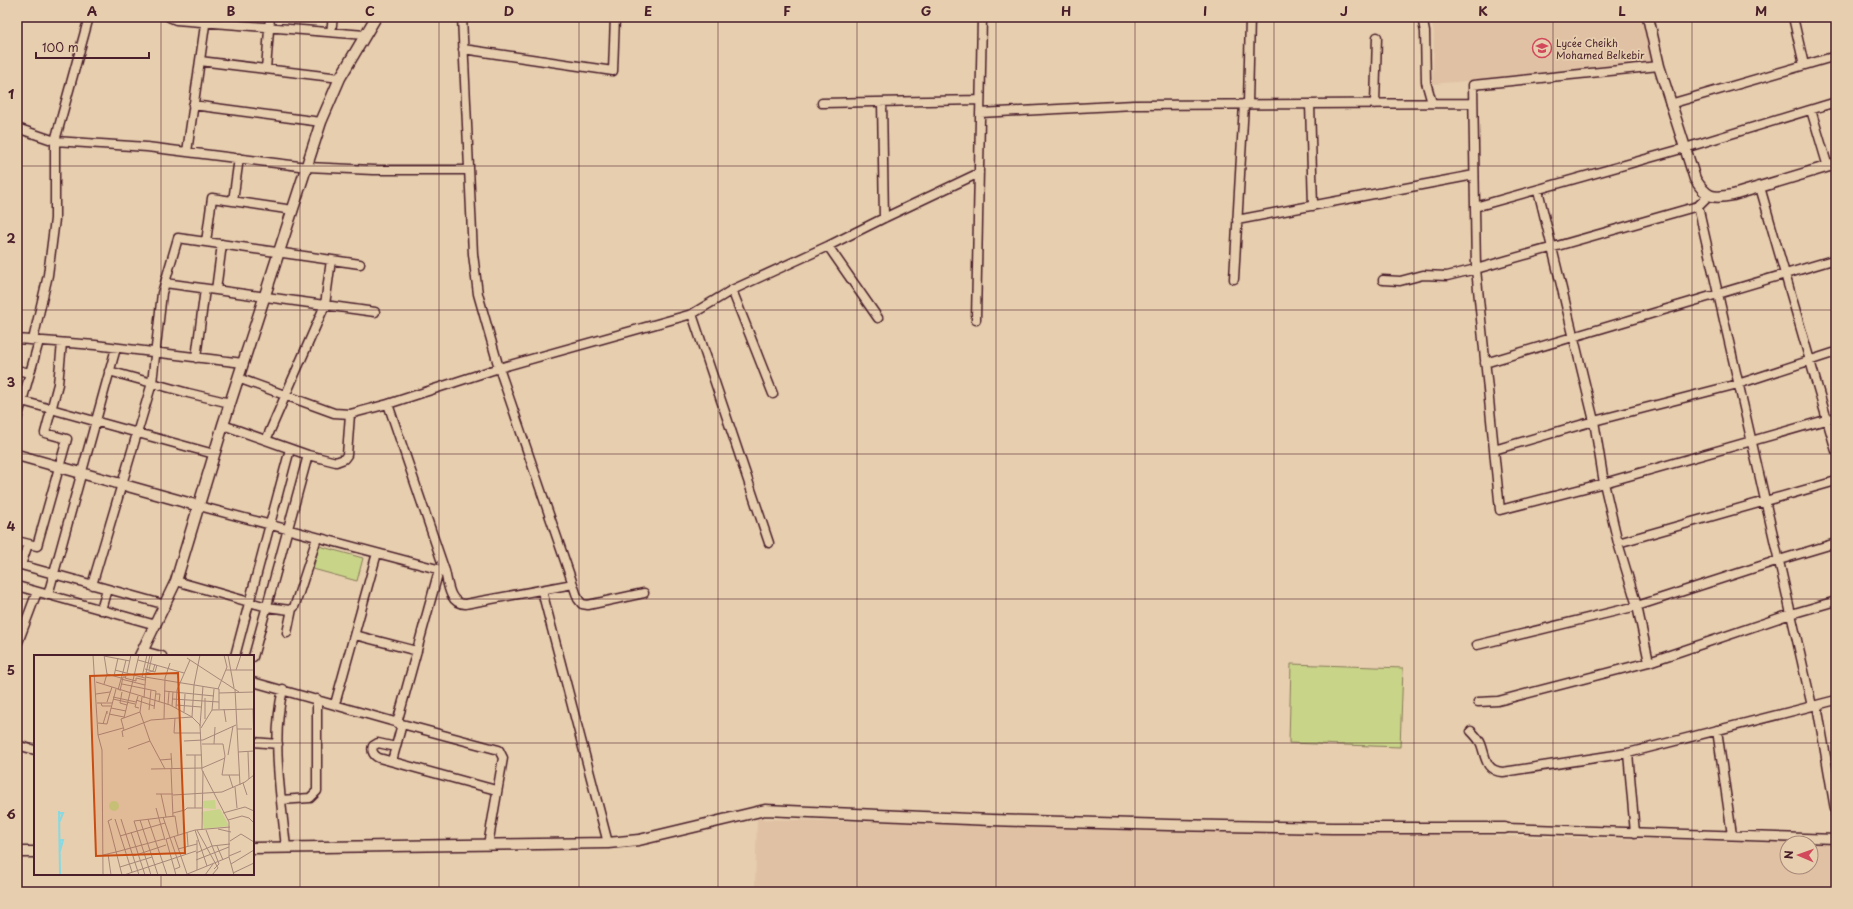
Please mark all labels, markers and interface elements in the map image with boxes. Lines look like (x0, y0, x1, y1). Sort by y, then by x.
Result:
text: A (87, 1, 97, 20)
text: B (227, 1, 236, 20)
text: C (365, 1, 375, 20)
text: D (504, 1, 514, 20)
text: E (644, 1, 652, 20)
text: F (783, 1, 791, 20)
text: G (921, 1, 931, 20)
text: H (1061, 1, 1071, 20)
text: I (1203, 1, 1207, 20)
text: J (1340, 1, 1348, 20)
text: K (1478, 1, 1488, 20)
text: L (1618, 1, 1626, 20)
text: M (1755, 1, 1767, 20)
scale bar (36, 34, 149, 60)
place label: Lycée Cheikh Mohamed Belkebir (1556, 35, 1645, 62)
school or university icon: Lycée Cheikh Mohamed Belkebir (1531, 37, 1553, 59)
text: 100 m (42, 38, 79, 56)
text: 1 (8, 84, 14, 103)
text: 2 (6, 228, 16, 247)
text: 3 (7, 372, 16, 391)
text: 4 (7, 516, 16, 535)
inset map (34, 655, 254, 875)
text: 5 (7, 660, 15, 679)
text: 6 (6, 804, 16, 823)
north arrow (1779, 835, 1819, 875)
text: N (1780, 850, 1797, 859)

